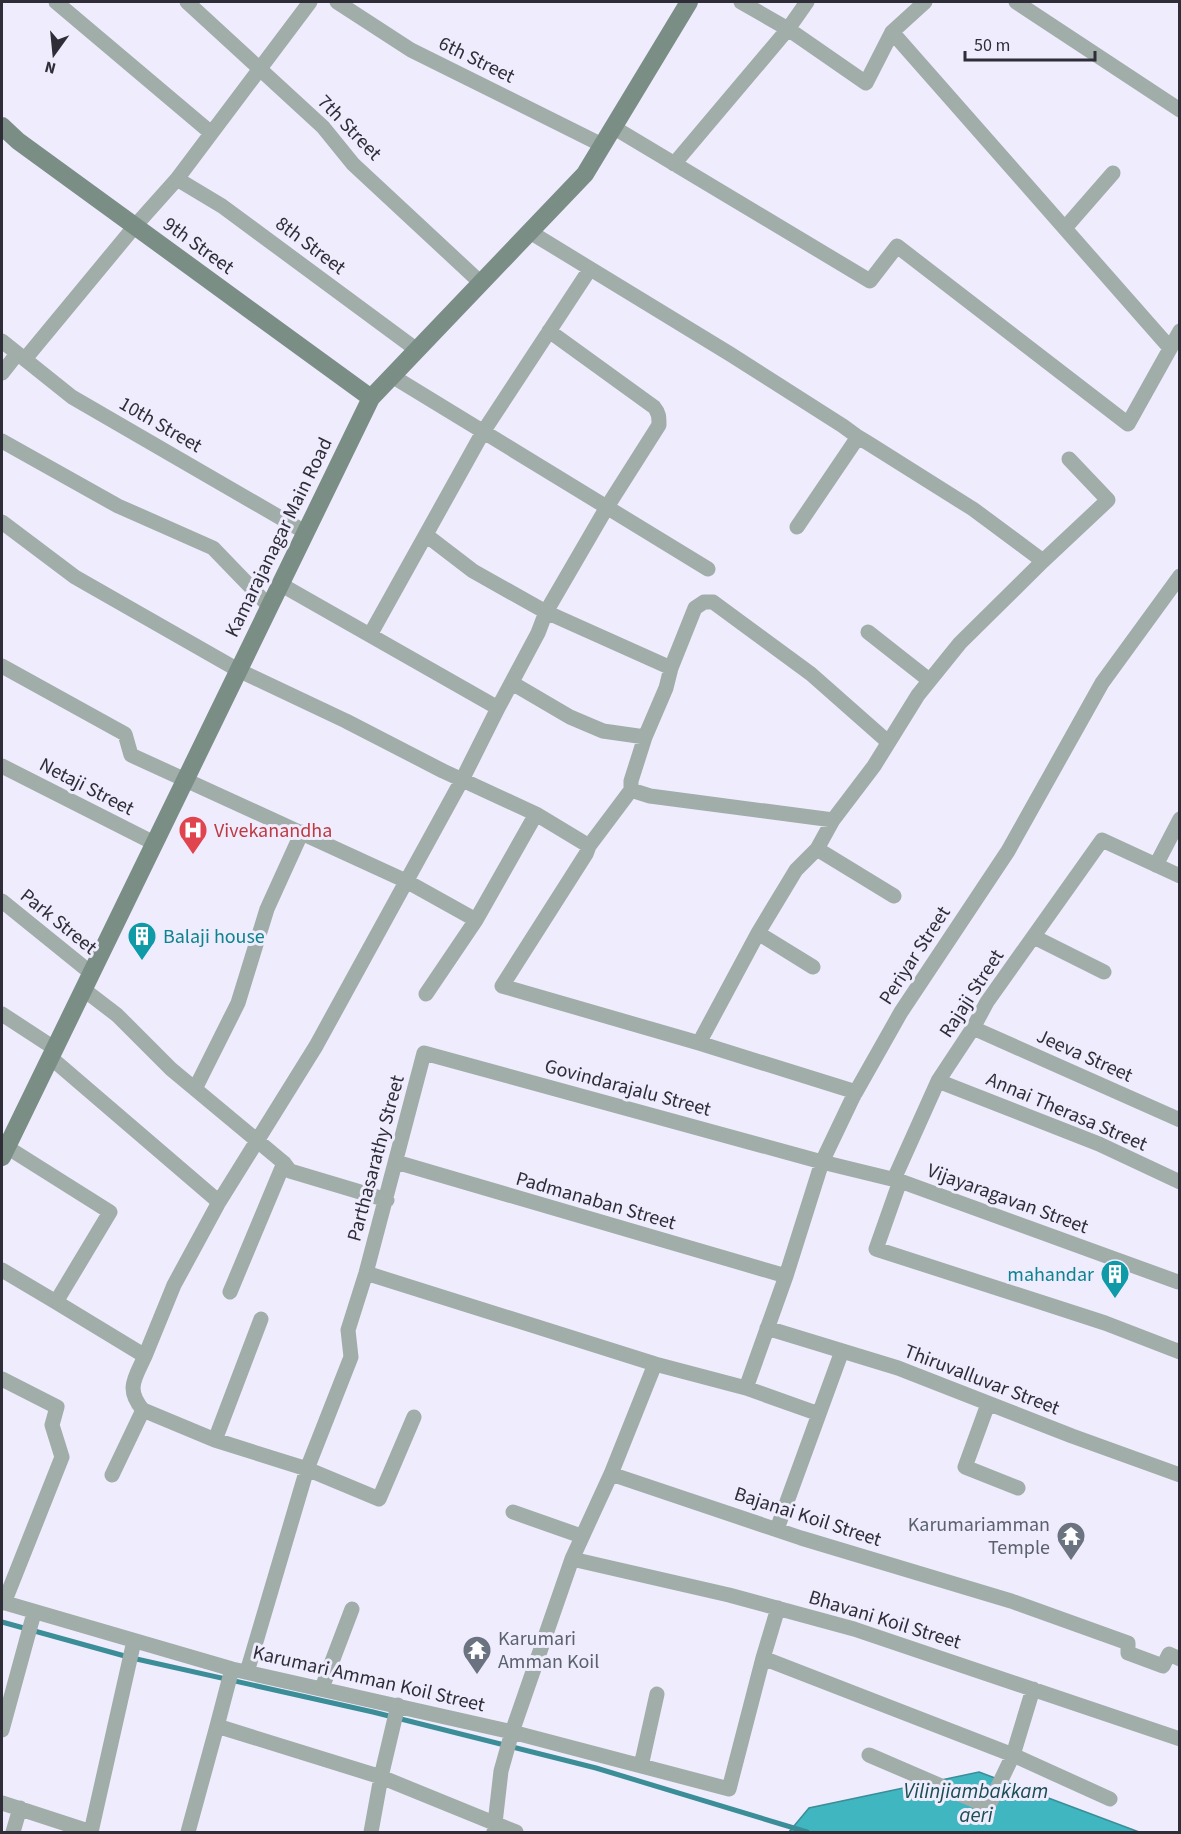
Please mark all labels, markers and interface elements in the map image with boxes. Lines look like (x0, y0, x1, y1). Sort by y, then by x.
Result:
north arrow (24, 24, 84, 84)
scale bar (965, 24, 1096, 62)
street label: 6th Street (434, 29, 520, 90)
text: 50 m (974, 33, 1010, 58)
text: N (42, 56, 58, 80)
street label: 7th Street (311, 89, 388, 167)
street label: 9th Street (157, 210, 240, 281)
street label: 8th Street (269, 210, 352, 282)
street label: 10th Street (114, 390, 207, 460)
street label: Kamarajanagar Main Road (218, 433, 340, 642)
street label: Netaji Street (34, 751, 139, 823)
hospital icon: Vivekanandha (177, 814, 209, 856)
place label: Vivekanandha (214, 817, 332, 845)
street label: Park Street (14, 882, 103, 962)
street label: Periyar Street (872, 900, 957, 1010)
building icon: Balaji house (126, 920, 158, 962)
place label: Balaji house (163, 923, 265, 951)
street label: Rajaji Street (933, 944, 1011, 1043)
street label: Jeeva Street (1032, 1022, 1137, 1090)
street label: Govindarajalu Street (541, 1052, 714, 1124)
street label: Annai Therasa Street (982, 1065, 1152, 1159)
street label: Parthasarathy Street (340, 1072, 412, 1244)
street label: Vijayaragavan Street (923, 1157, 1092, 1241)
street label: Padmanaban Street (512, 1165, 679, 1237)
building icon: mahandar (1099, 1258, 1131, 1300)
place label: mahandar (1007, 1261, 1094, 1289)
street label: Thiruvalluvar Street (900, 1337, 1064, 1423)
street label: Bajanai Koil Street (731, 1480, 885, 1554)
place label: Karumariamman Temple (908, 1511, 1050, 1562)
temple icon: Karumariamman Temple (1055, 1520, 1087, 1562)
street label: Bhavani Koil Street (805, 1583, 965, 1657)
place label: Karumari Amman Koil (498, 1625, 599, 1676)
temple icon: Karumari Amman Koil (461, 1634, 493, 1676)
street label: Karumari Amman Koil Street (250, 1639, 488, 1719)
water label: Vilinjiambakkam aeri (904, 1776, 1048, 1830)

